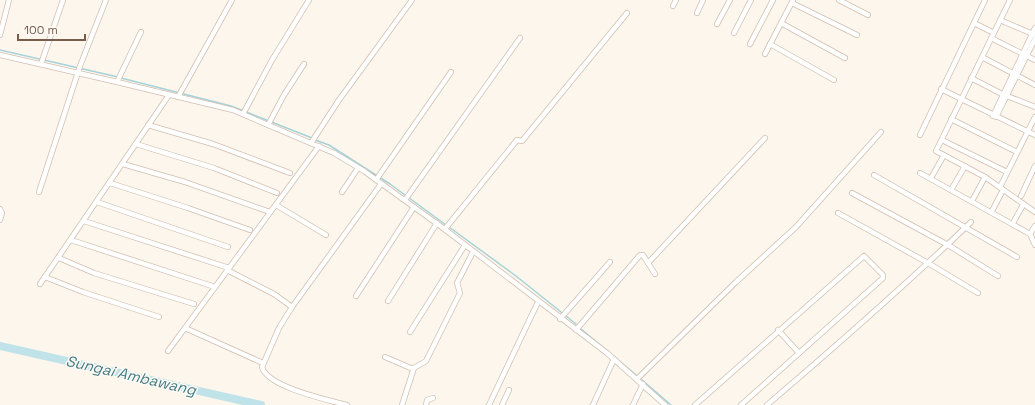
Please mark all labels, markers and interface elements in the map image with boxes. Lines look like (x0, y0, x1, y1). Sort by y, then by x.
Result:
scale bar (18, 16, 85, 42)
text: 100 m (24, 22, 58, 38)
water label: Sungai Ambawang (64, 351, 199, 400)

